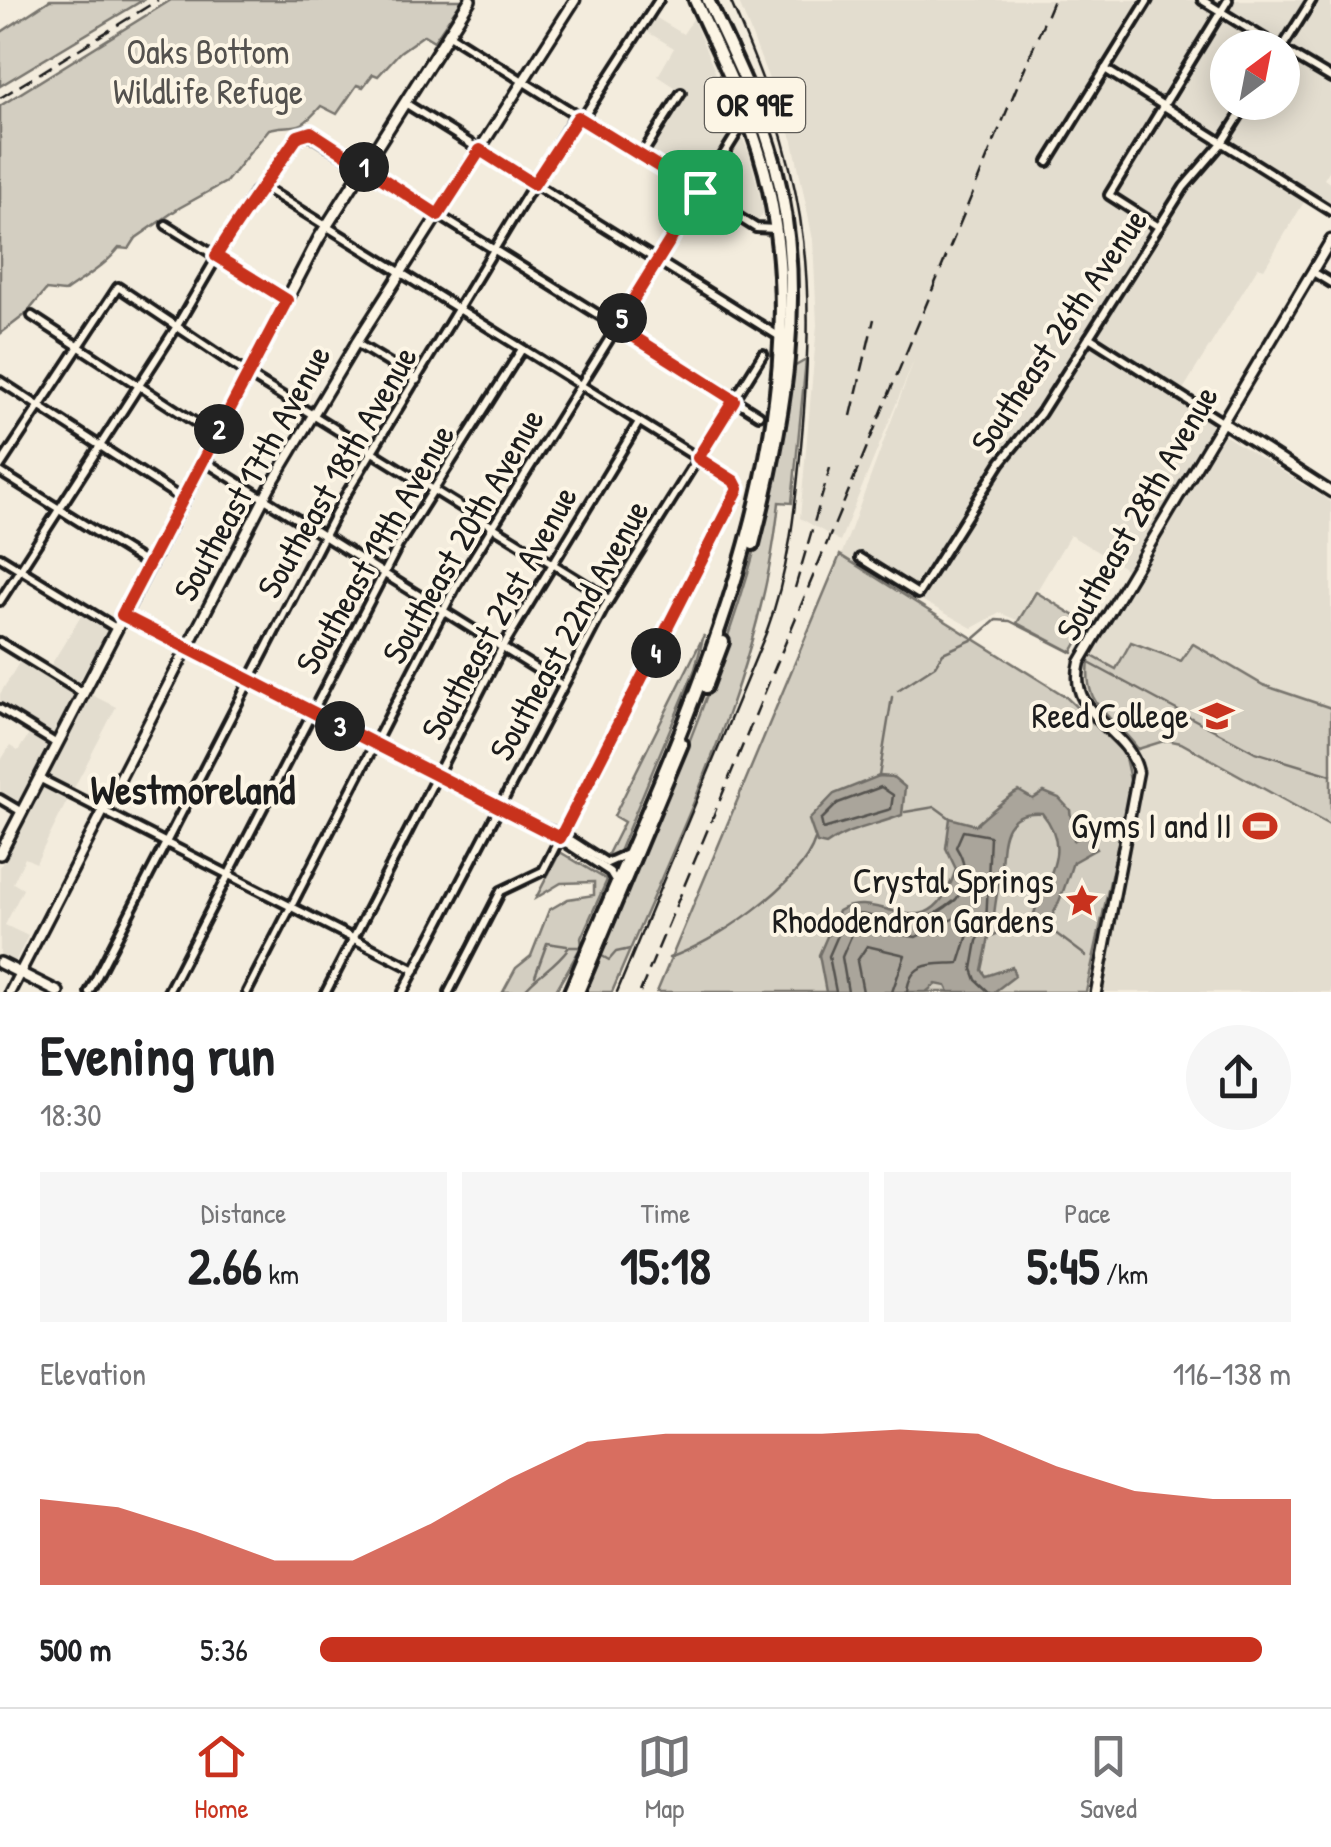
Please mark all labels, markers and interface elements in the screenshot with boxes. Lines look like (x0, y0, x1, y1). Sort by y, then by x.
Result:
park label: Oaks Bottom Wildlife Refuge (113, 28, 303, 115)
north arrow (1210, 30, 1300, 120)
map controls (1210, 30, 1300, 120)
road number: OR 99E (705, 78, 805, 132)
pin: 1 (339, 142, 389, 192)
text: 1 (359, 148, 369, 186)
pin (658, 150, 743, 235)
icon: arrive (673, 165, 728, 220)
street label: Southeast 26th Avenue (959, 199, 1158, 462)
pin: 5 (597, 293, 647, 343)
text: 5 (616, 299, 628, 337)
street label: Southeast 17th Avenue (162, 336, 341, 609)
street label: Southeast 18th Avenue (245, 337, 428, 606)
street label: Southeast 28th Avenue (1044, 377, 1229, 649)
street label: Southeast 20th Avenue (370, 399, 555, 672)
pin: 2 (194, 404, 244, 454)
text: 2 (212, 410, 226, 448)
street label: Southeast 19th Avenue (284, 415, 465, 682)
street label: Southeast 21st Avenue (409, 477, 588, 748)
street label: Southeast 22nd Avenue (477, 491, 660, 768)
pin: 4 (631, 628, 681, 678)
text: 4 (651, 634, 661, 672)
place label: Reed College (1032, 692, 1189, 739)
school or university icon: Reed College (1198, 697, 1236, 735)
pin: 3 (315, 701, 365, 751)
text: 3 (334, 707, 346, 745)
district label: Westmoreland (91, 762, 296, 816)
place label: Gyms I and II (1071, 802, 1232, 849)
sports icon: Gyms I and II (1241, 807, 1279, 845)
place label: Crystal Springs Rhododendron Gardens (772, 857, 1054, 944)
place icon: Crystal Springs Rhododendron Gardens (1063, 882, 1101, 920)
text: Evening run (40, 1018, 275, 1092)
button: share (1186, 1025, 1291, 1130)
text: 18:30 (40, 1093, 102, 1136)
text: Distance (201, 1194, 286, 1232)
text: Time (641, 1194, 690, 1232)
text: Pace (1064, 1194, 1111, 1232)
text: 2.66 (188, 1232, 262, 1300)
text: 15:18 (620, 1232, 711, 1300)
text: 5:45 (1027, 1232, 1099, 1300)
text: km (262, 1255, 299, 1293)
text: /km (1099, 1255, 1148, 1293)
text: Elevation (40, 1352, 146, 1395)
text: 116–138 m (1173, 1352, 1291, 1395)
text: 500 m (40, 1628, 111, 1671)
text: 5:36 (200, 1628, 248, 1671)
tab: Home (194, 1729, 249, 1827)
tab: Map (637, 1729, 692, 1827)
tab: Saved (1080, 1729, 1137, 1827)

